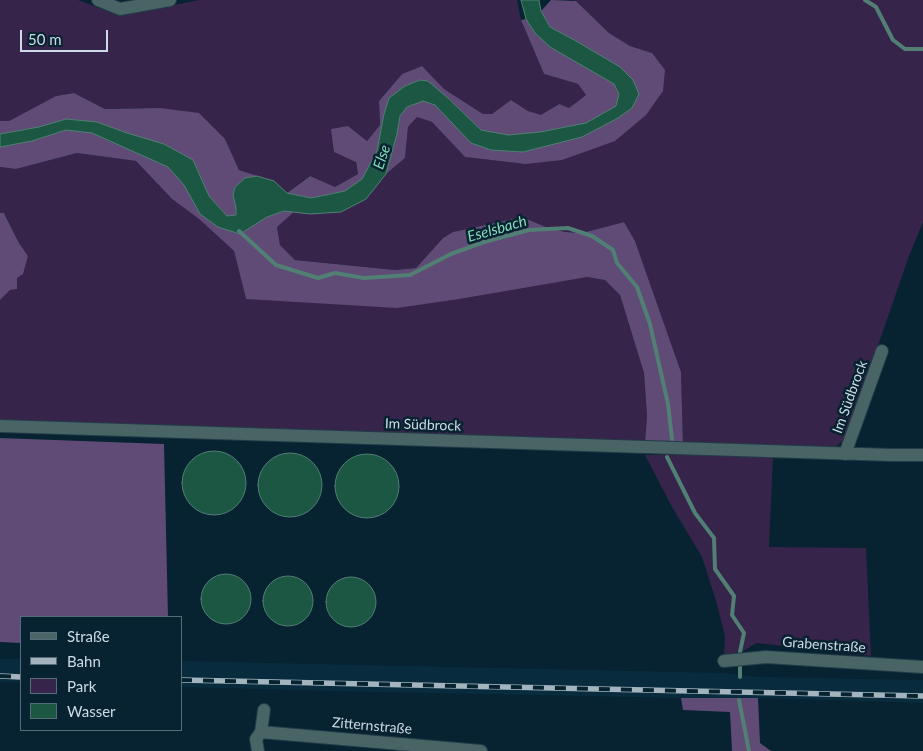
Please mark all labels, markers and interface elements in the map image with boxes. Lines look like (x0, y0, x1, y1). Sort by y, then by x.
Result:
scale bar (22, 20, 110, 52)
text: 50 m (28, 30, 62, 48)
water label: Else (370, 143, 394, 171)
water label: Eselsbach (465, 212, 529, 246)
street label: Im Südbrock (829, 358, 871, 436)
street label: Im Südbrock (385, 415, 461, 435)
legend (20, 616, 182, 731)
text: Straße (67, 627, 110, 645)
street label: Grabenstraße (782, 634, 866, 656)
text: Bahn (67, 652, 101, 670)
text: Park (67, 677, 96, 695)
text: Wasser (67, 702, 116, 720)
street label: Zitternstraße (331, 714, 413, 738)

